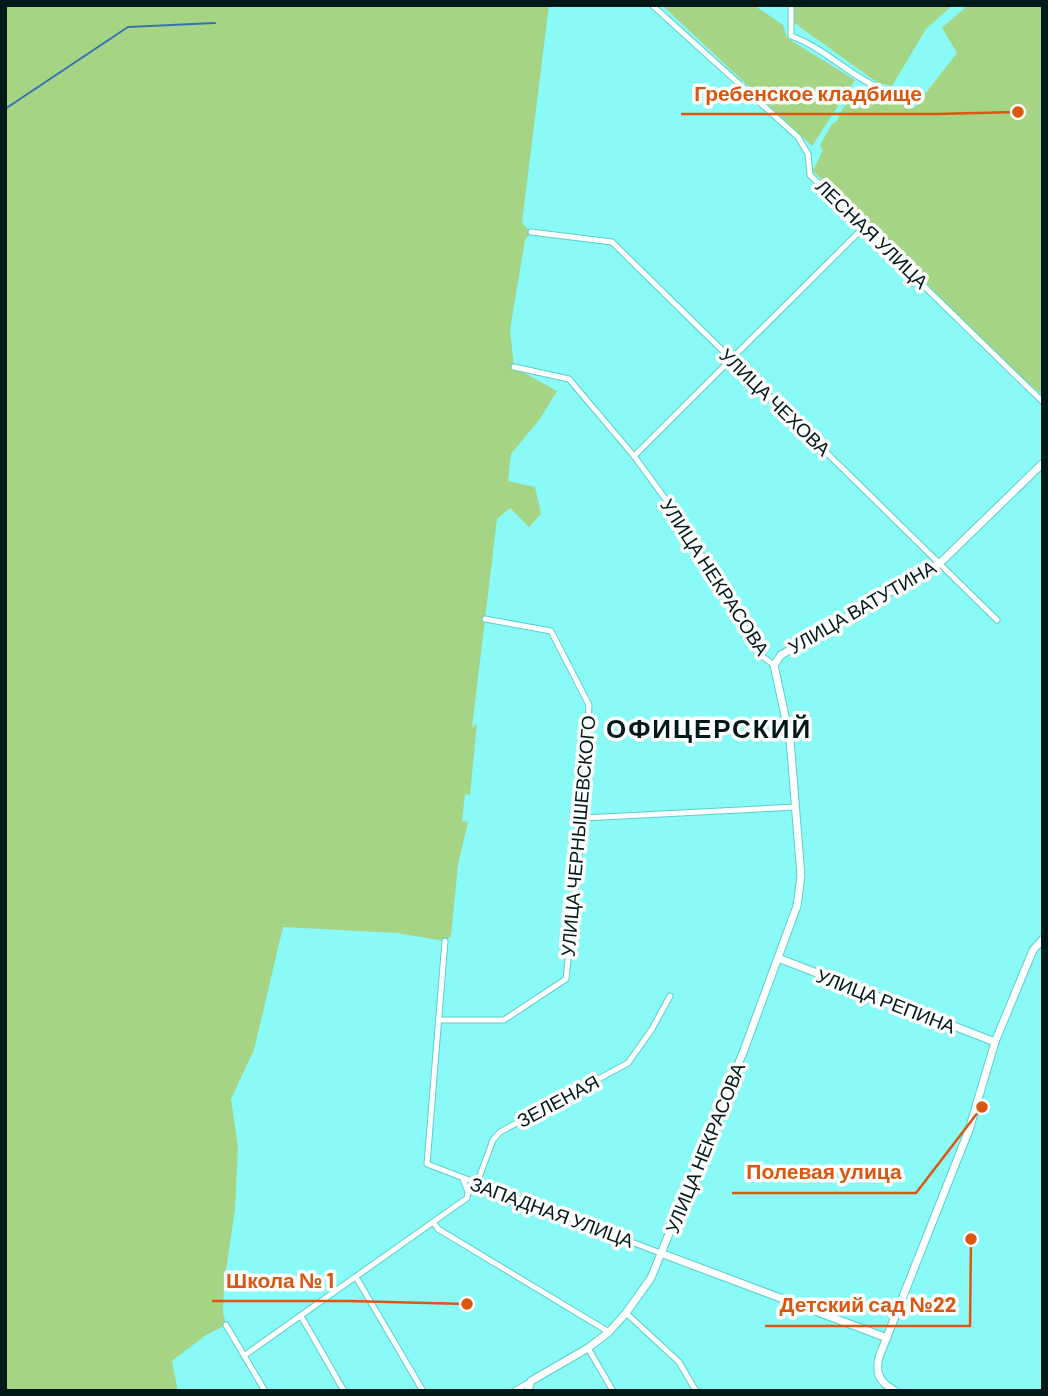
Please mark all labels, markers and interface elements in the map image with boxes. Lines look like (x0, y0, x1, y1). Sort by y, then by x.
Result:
callout: Гребенское кладбище (681, 72, 936, 114)
text: Гребенское кладбище (694, 80, 922, 105)
street label: ЛЕСНАЯ УЛИЦА (811, 174, 933, 293)
street label: УЛИЦА ЧЕХОВА (715, 343, 836, 460)
street label: УЛИЦА НЕКРАСОВА (656, 494, 775, 660)
street label: УЛИЦА ВАТУТИНА (784, 555, 940, 658)
district label: ОФИЦЕРСКИЙ (606, 712, 812, 743)
street label: УЛИЦА ЧЕРНЫШЕВСКОГО (555, 714, 600, 958)
street label: УЛИЦА РЕПИНА (813, 963, 959, 1038)
street label: УЛИЦА НЕКРАСОВА (660, 1059, 749, 1237)
street label: ЗЕЛЕНАЯ (513, 1069, 603, 1132)
callout: Полевая улица (732, 1151, 916, 1193)
text: Полевая улица (746, 1158, 902, 1183)
street label: ЗАПАДНАЯ УЛИЦА (467, 1171, 637, 1252)
callout: Школа № 1 (212, 1259, 348, 1301)
text: Школа № 1 (226, 1267, 334, 1292)
callout: Детский сад №22 (765, 1284, 970, 1326)
text: Детский сад №22 (780, 1291, 956, 1316)

